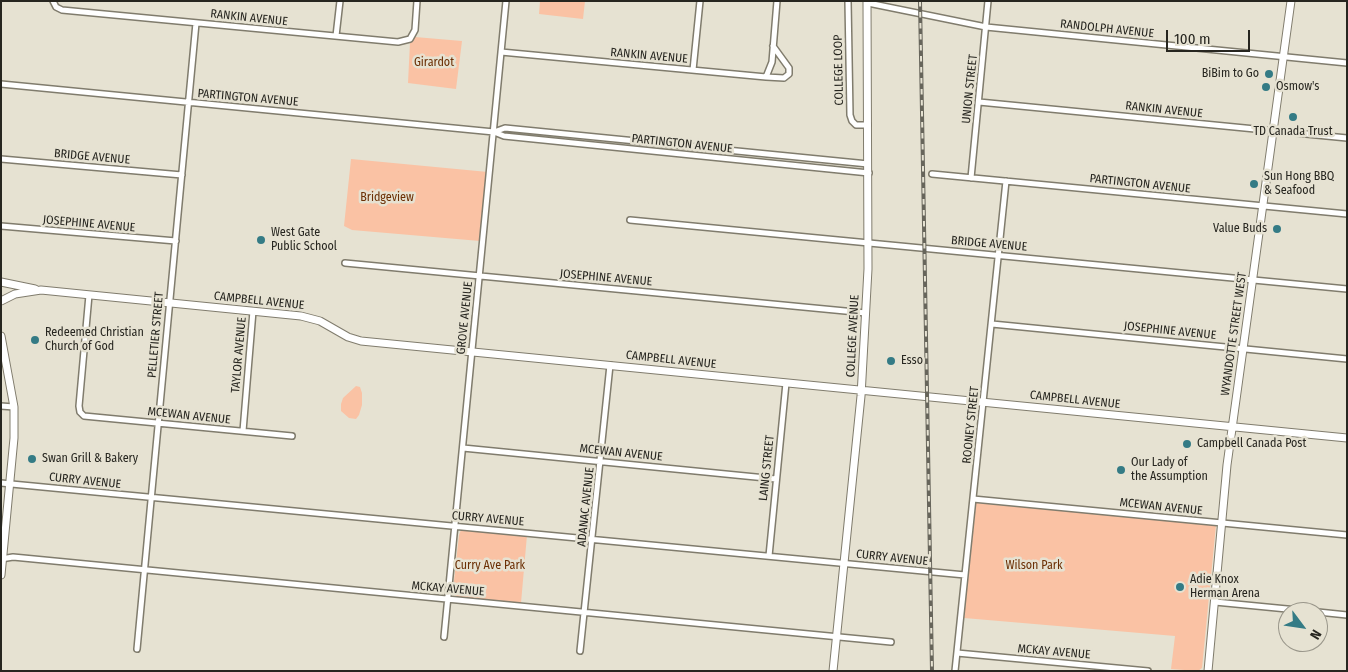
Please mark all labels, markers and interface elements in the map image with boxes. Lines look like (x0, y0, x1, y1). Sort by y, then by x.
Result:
street label: RANKIN AVENUE (210, 7, 288, 29)
street label: RANDOLPH AVENUE (1059, 17, 1155, 41)
scale bar (1168, 20, 1252, 52)
text: 100 m (1174, 30, 1211, 48)
street label: COLLEGE LOOP (831, 34, 847, 106)
street label: RANKIN AVENUE (610, 45, 688, 67)
street label: UNION STREET (959, 54, 981, 124)
park label: Girardot (414, 56, 454, 70)
place label: BiBim to Go (1202, 67, 1259, 81)
marker: BiBim to Go (1263, 68, 1275, 80)
place label: Osmow's (1276, 80, 1319, 94)
marker: Osmow's (1260, 81, 1272, 93)
street label: PARTINGTON AVENUE (197, 86, 299, 110)
street label: RANKIN AVENUE (1125, 99, 1203, 121)
marker: TD Canada Trust (1287, 111, 1299, 123)
place label: TD Canada Trust (1253, 125, 1333, 139)
street label: PARTINGTON AVENUE (631, 132, 733, 156)
street label: BRIDGE AVENUE (53, 146, 131, 168)
place label: Sun Hong BBQ & Seafood (1264, 170, 1334, 198)
street label: PARTINGTON AVENUE (1089, 172, 1191, 196)
marker: Sun Hong BBQ & Seafood (1248, 178, 1260, 190)
park label: Bridgeview (360, 191, 414, 205)
street label: JOSEPHINE AVENUE (42, 213, 136, 235)
place label: Value Buds (1213, 222, 1267, 236)
marker: Value Buds (1271, 223, 1283, 235)
place label: West Gate Public School (271, 226, 337, 254)
street label: BRIDGE AVENUE (950, 233, 1028, 255)
marker: West Gate Public School (255, 234, 267, 246)
street label: JOSEPHINE AVENUE (559, 267, 653, 289)
street label: WYANDOTTE STREET WEST (1218, 271, 1250, 397)
street label: GROVE AVENUE (454, 281, 476, 355)
street label: CAMPBELL AVENUE (213, 289, 305, 313)
street label: PELLETIER STREET (145, 291, 167, 379)
street label: COLLEGE AVENUE (844, 294, 862, 378)
street label: TAYLOR AVENUE (229, 316, 249, 394)
street label: JOSEPHINE AVENUE (1123, 319, 1217, 343)
place label: Redeemed Christian Church of God (45, 326, 144, 354)
marker: Redeemed Christian Church of God (29, 334, 41, 346)
street label: CAMPBELL AVENUE (625, 348, 717, 372)
place label: Esso (901, 354, 923, 368)
marker: Esso (885, 355, 897, 367)
street label: ROONEY STREET (960, 386, 982, 464)
street label: CAMPBELL AVENUE (1029, 388, 1121, 412)
street label: MCEWAN AVENUE (147, 404, 231, 428)
street label: LAING STREET (756, 434, 778, 502)
place label: Campbell Canada Post (1197, 437, 1306, 451)
marker: Campbell Canada Post (1181, 438, 1193, 450)
street label: MCEWAN AVENUE (579, 441, 663, 465)
place label: Swan Grill & Bakery (42, 452, 138, 466)
marker: Swan Grill & Bakery (26, 453, 38, 465)
place label: Our Lady of the Assumption (1131, 456, 1208, 484)
marker: Our Lady of the Assumption (1115, 464, 1127, 476)
street label: ADANAC AVENUE (575, 467, 597, 547)
street label: CURRY AVENUE (48, 470, 122, 492)
street label: MCEWAN AVENUE (1119, 495, 1203, 519)
street label: CURRY AVENUE (451, 509, 525, 529)
street label: CURRY AVENUE (855, 547, 929, 569)
park label: Curry Ave Park (455, 559, 525, 573)
park label: Wilson Park (1005, 559, 1063, 573)
place label: Adie Knox Herman Arena (1190, 573, 1260, 601)
street label: MCKAY AVENUE (411, 579, 485, 599)
marker: Adie Knox Herman Arena (1174, 581, 1186, 593)
north arrow (1278, 602, 1328, 652)
text: N (1306, 626, 1325, 642)
street label: MCKAY AVENUE (1017, 642, 1091, 662)

